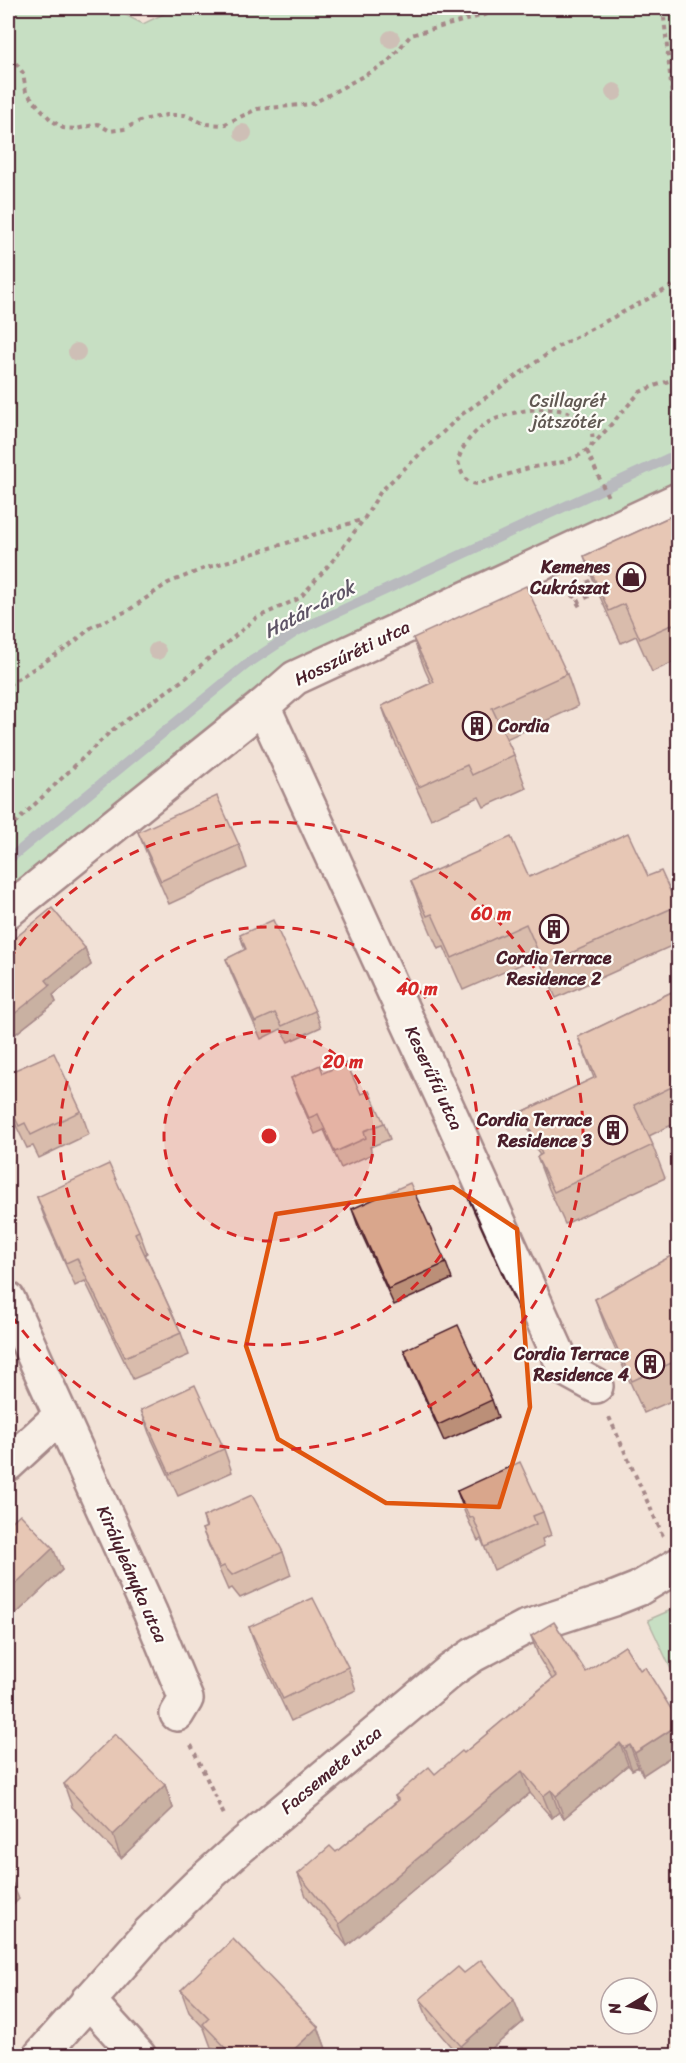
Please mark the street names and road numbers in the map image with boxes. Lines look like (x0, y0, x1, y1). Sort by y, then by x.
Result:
street label: Hosszúréti utca (288, 611, 416, 695)
street label: Keserűfű utca (396, 1020, 472, 1136)
street label: Királyleányka utca (87, 1500, 177, 1649)
street label: Facsemete utca (273, 1718, 389, 1822)

